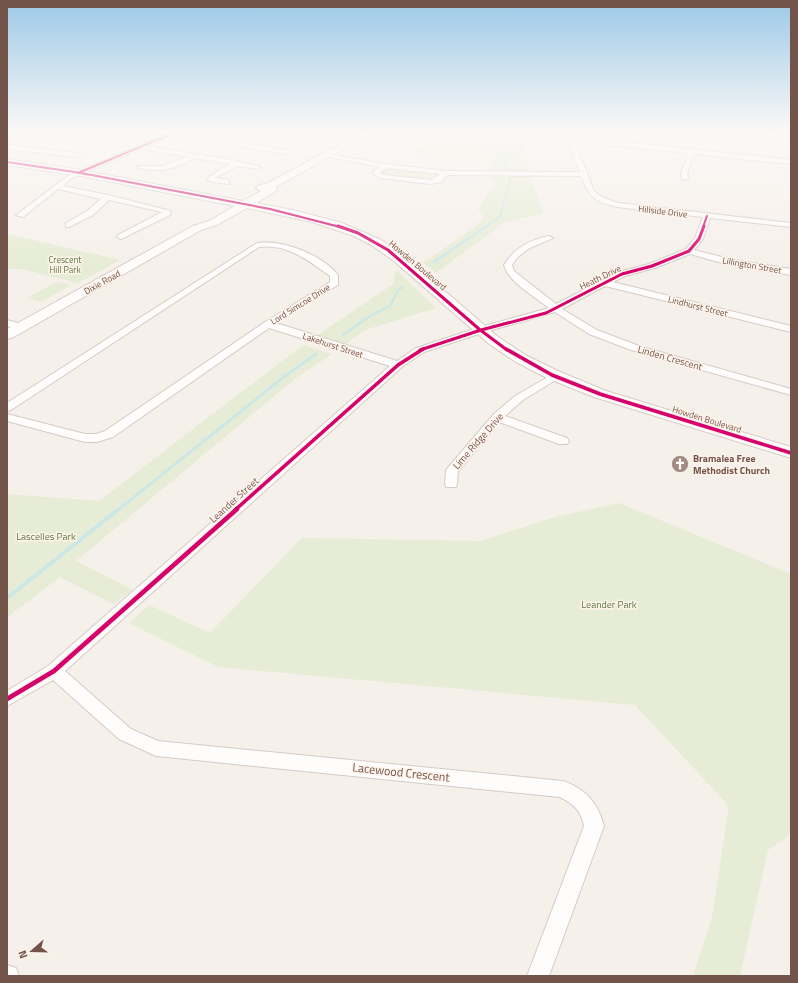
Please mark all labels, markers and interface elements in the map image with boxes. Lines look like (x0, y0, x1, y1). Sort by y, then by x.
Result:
street label: Hillside Drive (638, 202, 689, 221)
street label: Howden Boulevard (386, 237, 450, 293)
park label: Crescent Hill Park (49, 253, 82, 276)
street label: Lillington Street (721, 253, 783, 277)
street label: Heath Drive (577, 261, 623, 293)
street label: Dixie Road (81, 267, 123, 297)
street label: Lord Simcoe Drive (268, 280, 333, 328)
street label: Lindhurst Street (667, 292, 730, 320)
street label: Lakehurst Street (301, 329, 366, 361)
street label: Linden Crescent (636, 342, 705, 375)
street label: Howden Boulevard (671, 402, 743, 436)
street label: Lime Ridge Drive (449, 409, 507, 473)
place label: Bramalea Free Methodist Church (693, 451, 770, 478)
church icon: Bramalea Free Methodist Church (670, 454, 690, 474)
street label: Leander Street (206, 473, 262, 526)
park label: Lascelles Park (16, 529, 76, 544)
park label: Leander Park (581, 597, 637, 612)
street label: Lacewood Crescent (351, 757, 451, 787)
north arrow (12, 931, 52, 971)
text: N (14, 948, 31, 961)

